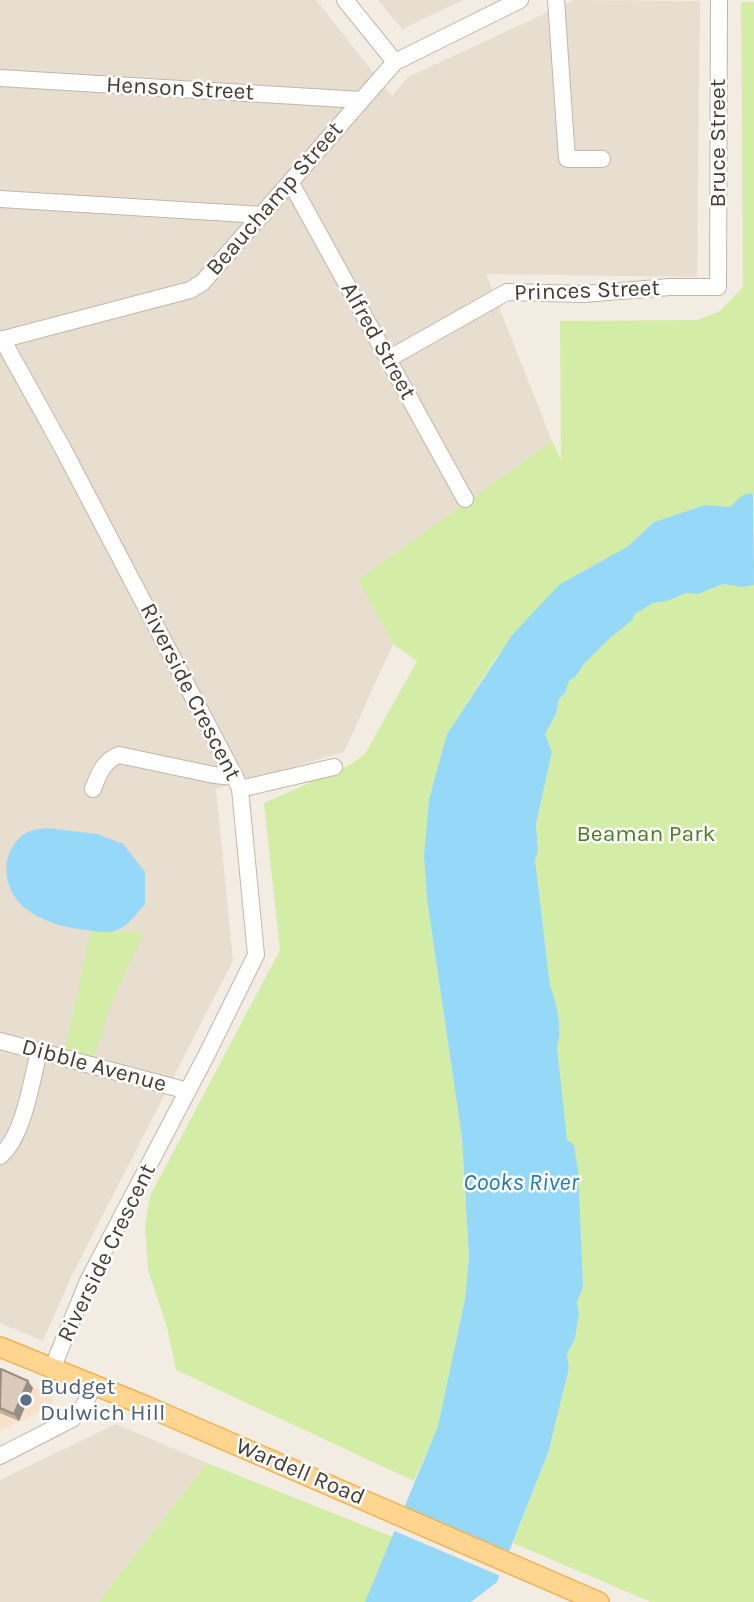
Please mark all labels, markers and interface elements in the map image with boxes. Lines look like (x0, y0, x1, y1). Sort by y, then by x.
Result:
street label: Henson Street (105, 71, 255, 107)
street label: Bruce Street (704, 79, 732, 207)
street label: Beauchamp Street (201, 116, 349, 282)
street label: Princes Street (513, 275, 661, 307)
street label: Alfred Street (334, 278, 422, 404)
street label: Riverside Crescent (133, 599, 247, 785)
park label: Beaman Park (577, 820, 715, 848)
street label: Dibble Avenue (19, 1033, 169, 1099)
street label: Riverside Crescent (52, 1159, 162, 1347)
water label: Cooks River (463, 1169, 579, 1197)
place label: Budget Dulwich Hill (40, 1373, 165, 1427)
marker: Budget Dulwich Hill (18, 1392, 34, 1408)
street label: Wardell Road (231, 1432, 369, 1512)

